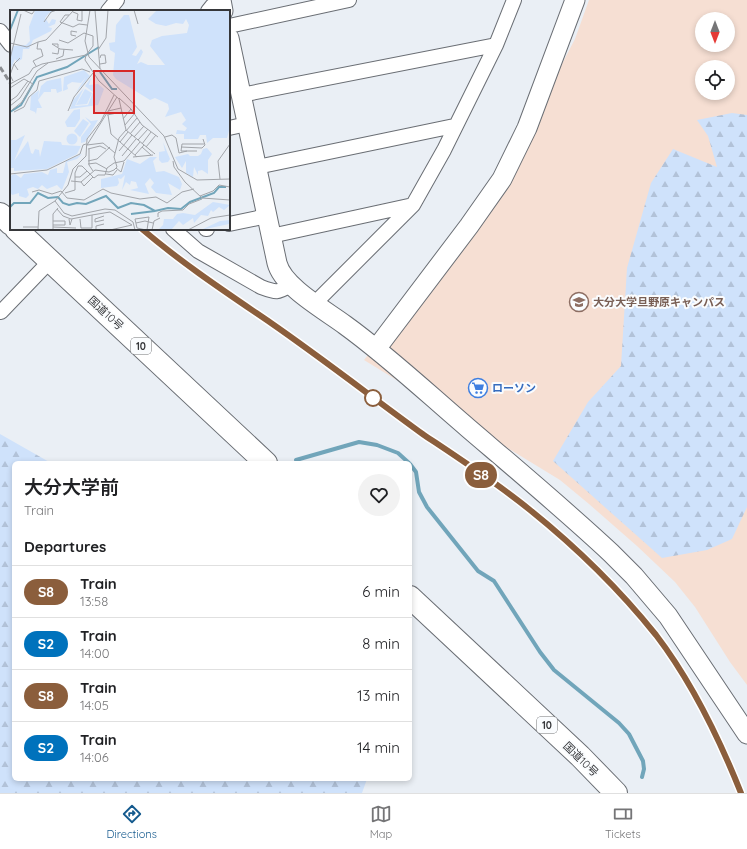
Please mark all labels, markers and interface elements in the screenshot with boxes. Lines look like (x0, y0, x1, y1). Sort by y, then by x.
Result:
inset map (10, 10, 230, 230)
north arrow (695, 12, 735, 52)
map controls (695, 12, 735, 100)
button: locate (695, 60, 735, 100)
school or university icon: 大分大学旦野原キャンパス (568, 291, 590, 313)
street label: 国道10号 (85, 293, 127, 333)
place label: 大分大学旦野原キャンパス (593, 295, 725, 309)
road number: 10 (131, 338, 151, 354)
supermarket icon: ローソン (467, 377, 489, 399)
place label: ローソン (492, 381, 536, 395)
unlabelled marker (364, 389, 382, 407)
line badge: S8 (463, 462, 499, 488)
text: S8 (473, 466, 489, 484)
button: heart (358, 474, 400, 516)
text: 大分大学前 (24, 475, 119, 499)
text: Train (24, 502, 54, 518)
text: Departures (24, 537, 106, 556)
text: Train (80, 574, 117, 593)
text: 6 min (362, 582, 400, 601)
text: S8 (38, 583, 54, 601)
text: 13:58 (80, 593, 108, 609)
text: Train (80, 626, 117, 645)
text: 8 min (362, 634, 400, 653)
text: S2 (38, 635, 54, 653)
text: 14:00 (80, 645, 109, 661)
text: Train (80, 678, 117, 697)
text: 13 min (357, 686, 400, 705)
text: S8 (38, 687, 54, 705)
text: 14:05 (80, 697, 109, 713)
road number: 10 (537, 717, 557, 733)
text: Train (80, 730, 117, 749)
text: 14 min (357, 738, 400, 757)
text: S2 (38, 739, 54, 757)
street label: 国道10号 (560, 739, 602, 779)
text: 14:06 (80, 749, 109, 765)
tab: Directions (106, 803, 157, 841)
tab: Map (370, 803, 392, 841)
tab: Tickets (605, 803, 641, 841)

